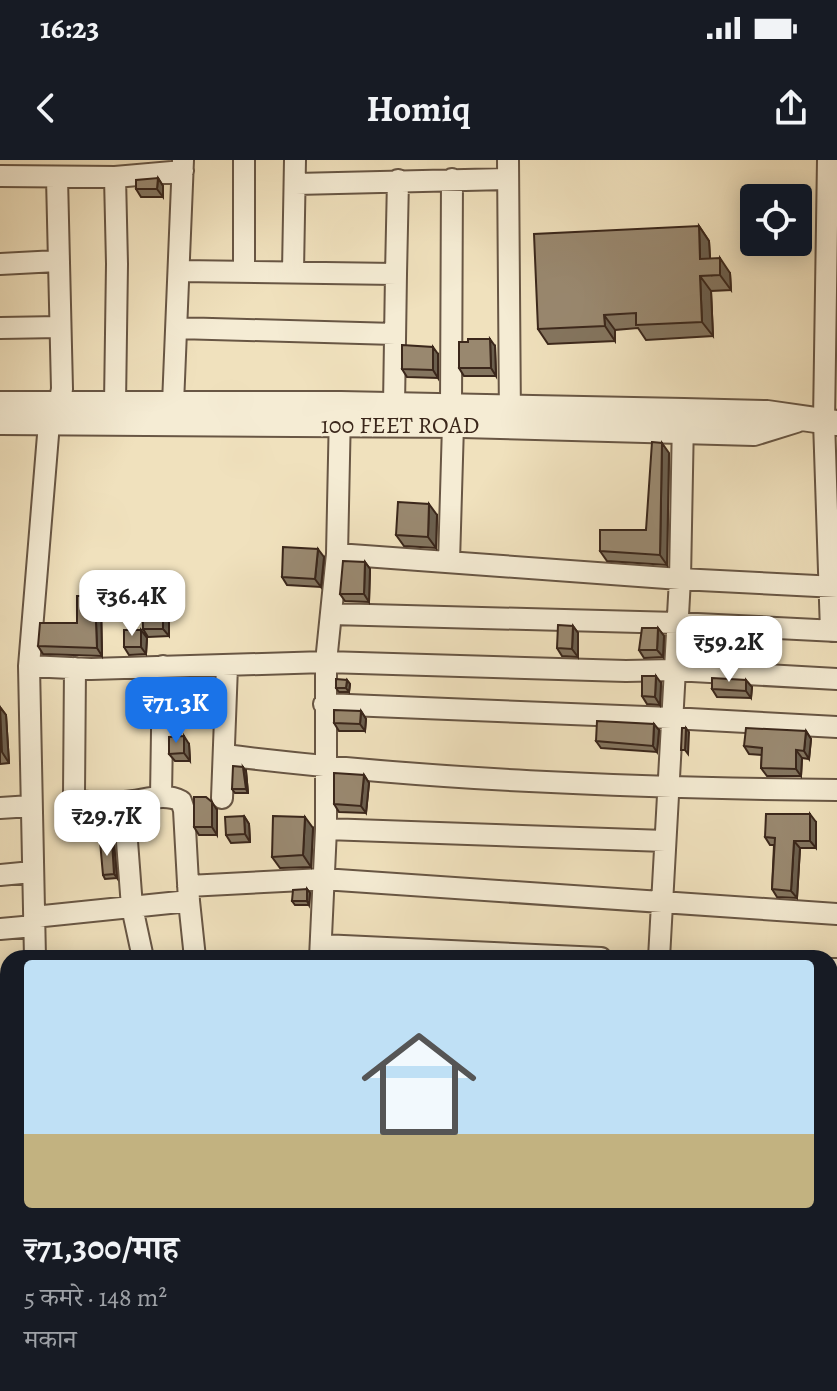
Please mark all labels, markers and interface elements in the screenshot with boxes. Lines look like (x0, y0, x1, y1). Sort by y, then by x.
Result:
text: 16:23 (40, 8, 99, 48)
text: Homiq (366, 84, 471, 133)
icon: back (24, 86, 68, 130)
icon: share (769, 86, 813, 130)
map controls (740, 184, 812, 256)
button: locate (740, 184, 812, 256)
street label: 100 FEET ROAD (321, 409, 479, 441)
pin: ₹36.4K (67, 570, 197, 638)
text: ₹36.4K (97, 578, 167, 613)
pin: ₹59.2K (664, 616, 794, 684)
text: ₹59.2K (694, 624, 764, 659)
pin: ₹71.3K (111, 677, 241, 745)
text: ₹71.3K (143, 685, 209, 720)
pin: ₹29.7K (42, 790, 172, 858)
text: ₹29.7K (72, 798, 142, 833)
icon: home (347, 1012, 491, 1156)
text: ₹71,300/माह (24, 1224, 179, 1271)
text: 5 कमरे · 148 m² (24, 1280, 167, 1315)
text: मकान (24, 1322, 77, 1357)

